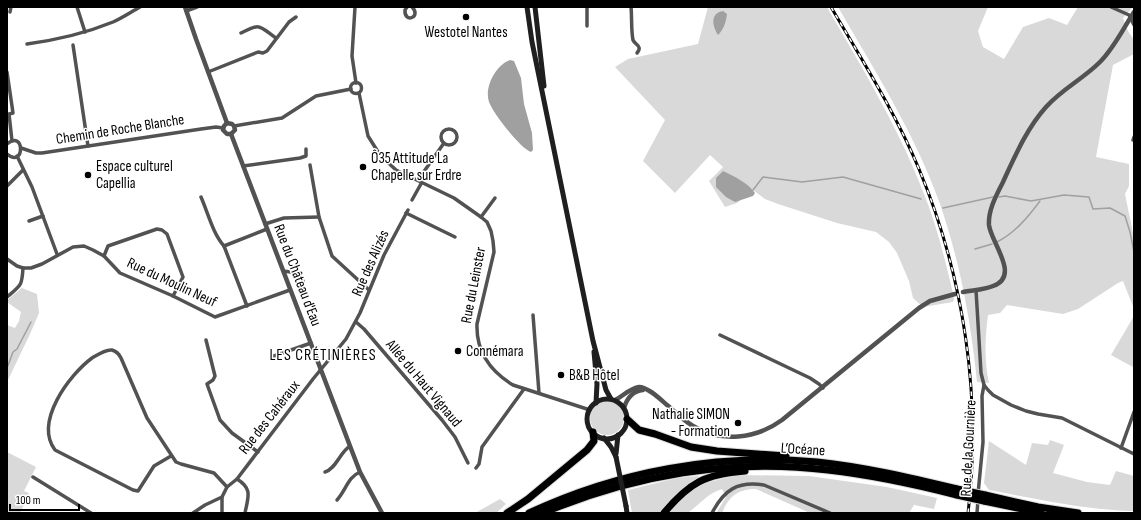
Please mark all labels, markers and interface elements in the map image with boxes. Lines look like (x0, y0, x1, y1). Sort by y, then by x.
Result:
marker: Westotel Nantes (461, 12, 471, 22)
place label: Westotel Nantes (424, 23, 508, 42)
street label: Chemin de Roche Blanche (55, 110, 186, 149)
place label: Ô35 Attitude La Chapelle sur Erdre (371, 149, 462, 185)
place label: Espace culturel Capellia (96, 157, 173, 193)
marker: Ô35 Attitude La Chapelle sur Erdre (358, 162, 368, 172)
marker: Espace culturel Capellia (83, 170, 93, 180)
street label: Rue du Château d'Eau (269, 222, 326, 329)
street label: Rue des Alizés (347, 227, 394, 299)
street label: Rue du Leinster (457, 245, 490, 325)
street label: Rue du Moulin Neuf (124, 253, 220, 312)
street label: Allée du Haut Vignaud (381, 335, 466, 431)
place label: Connémara (466, 342, 524, 361)
district label: LES CRÉTINIÈRES (269, 346, 377, 365)
marker: Connémara (453, 346, 463, 356)
place label: B&B Hôtel (569, 366, 619, 385)
marker: B&B Hôtel (556, 370, 566, 380)
street label: Rue des Cahéraux (235, 376, 304, 458)
street label: Rue de la Gournière (956, 399, 981, 497)
place label: Nathalie SIMON - Formation (652, 405, 730, 441)
marker: Nathalie SIMON - Formation (733, 418, 743, 428)
street label: L’Océane (780, 438, 826, 461)
scale bar (10, 486, 79, 512)
text: 100 m (16, 493, 41, 508)

